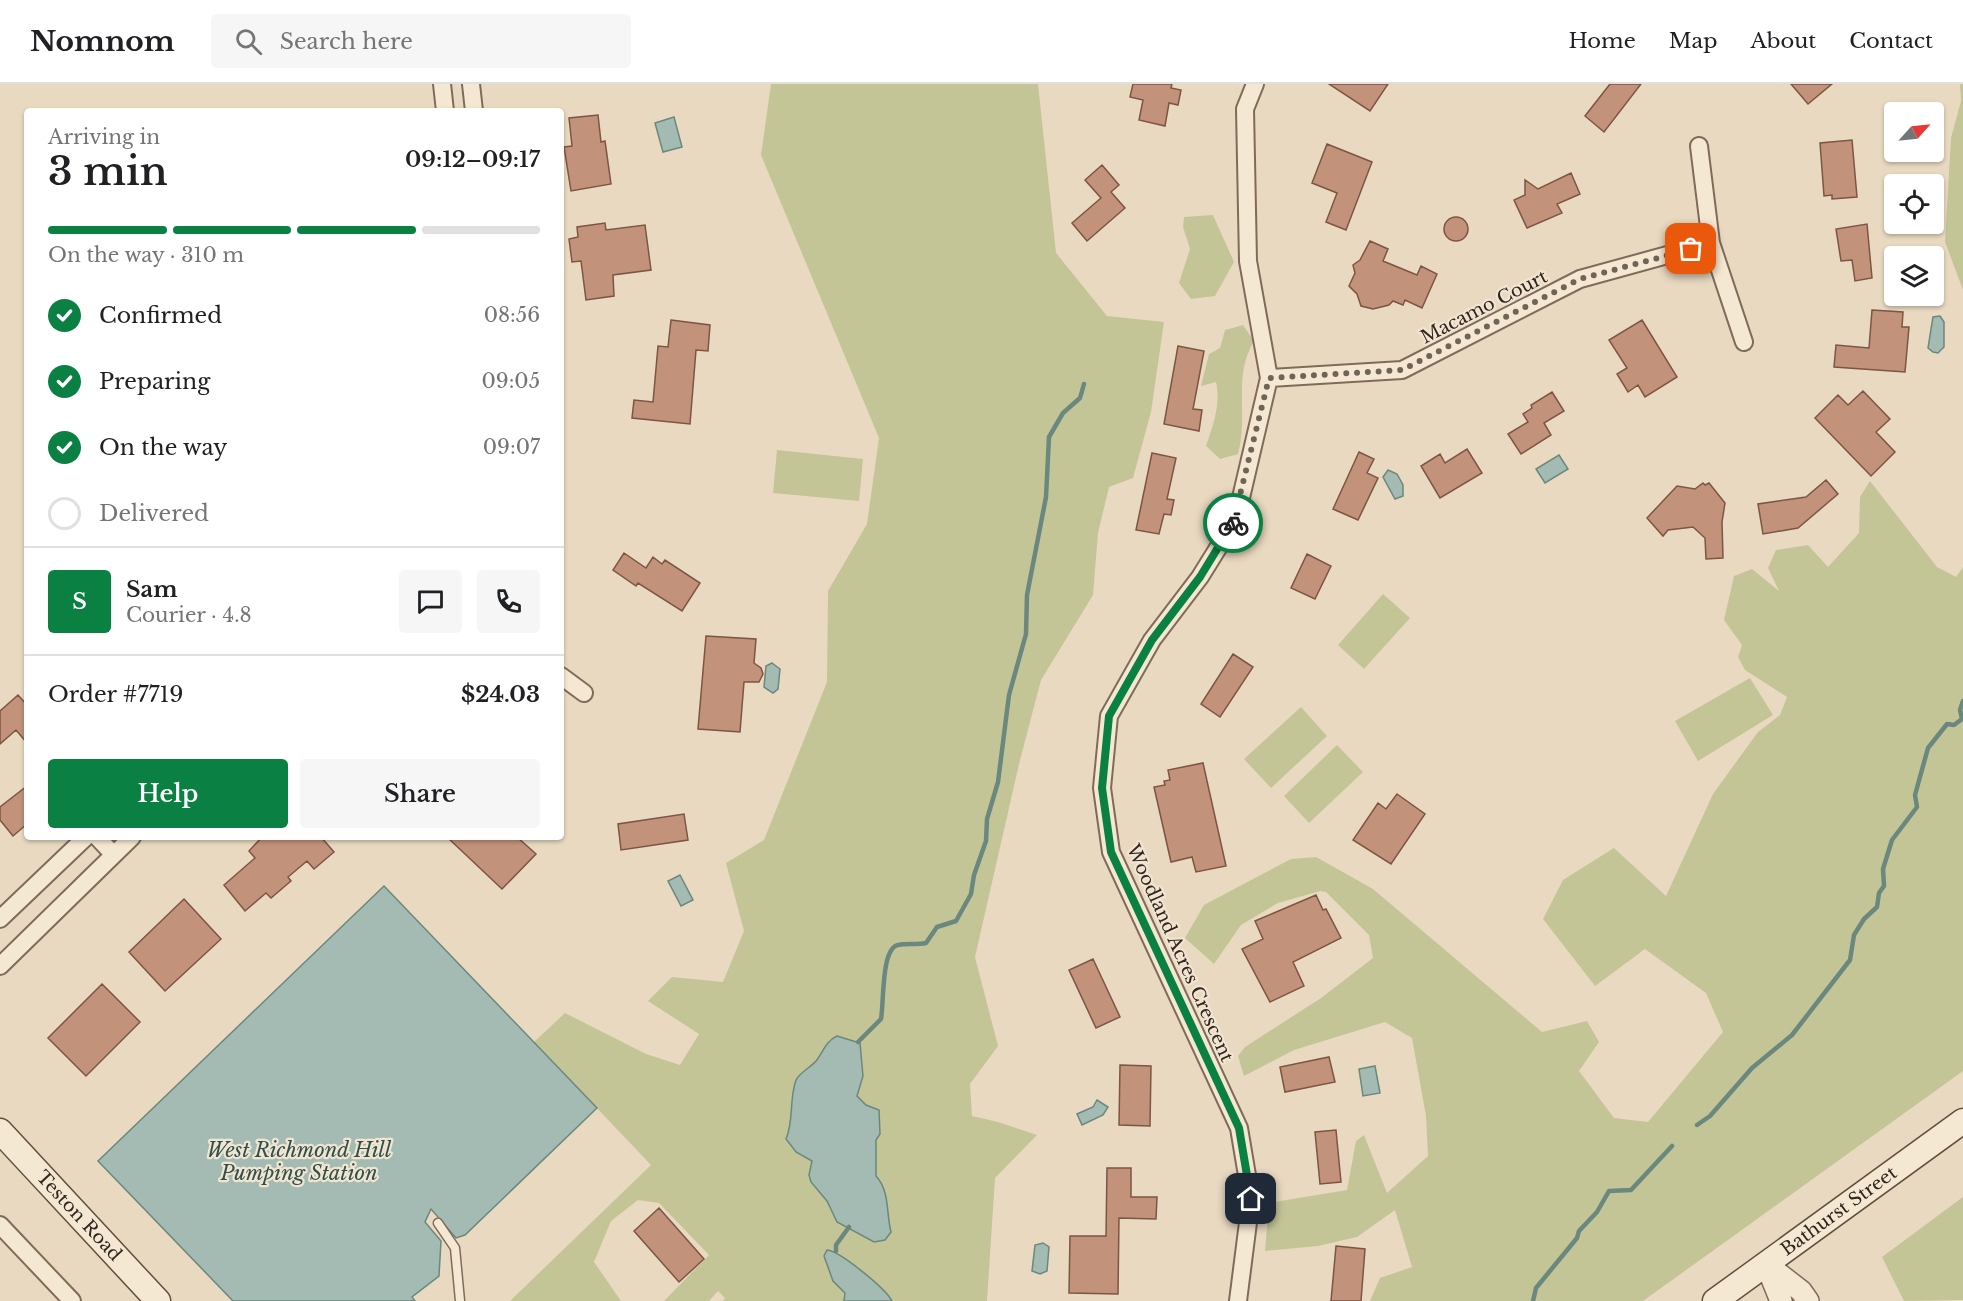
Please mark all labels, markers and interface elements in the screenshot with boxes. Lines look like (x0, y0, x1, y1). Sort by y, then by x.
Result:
search box (211, 14, 631, 68)
text: Nomnom (30, 24, 175, 59)
icon: search (232, 25, 265, 58)
text: Search here (280, 28, 413, 55)
text: Home (1569, 28, 1636, 54)
text: Map (1669, 28, 1717, 54)
text: About (1750, 28, 1816, 54)
text: Contact (1849, 28, 1933, 54)
north arrow (1884, 102, 1944, 162)
map controls (1884, 102, 1944, 306)
text: Arriving in (48, 125, 160, 149)
text: 09:12–09:17 (405, 146, 540, 173)
text: 3 min (48, 147, 168, 196)
button: locate (1884, 174, 1944, 234)
pin (1665, 223, 1716, 274)
icon: bag (1674, 232, 1707, 265)
text: On the way · 310 m (48, 243, 244, 267)
button: layers (1884, 246, 1944, 306)
street label: Macamo Court (1417, 266, 1551, 348)
icon: check (48, 299, 81, 332)
text: Confirmed (99, 302, 222, 329)
text: 08:56 (484, 303, 540, 327)
icon: check (48, 365, 81, 398)
text: Preparing (99, 368, 210, 395)
text: 09:05 (482, 369, 540, 393)
icon: check (48, 431, 81, 464)
text: On the way (99, 434, 227, 461)
text: 09:07 (483, 435, 540, 459)
courier (1203, 493, 1263, 553)
text: Delivered (99, 500, 209, 527)
icon: bike (1217, 507, 1250, 540)
button: chat (399, 570, 462, 633)
button: phone (477, 570, 540, 633)
text: Sam (126, 576, 178, 603)
text: S (72, 588, 87, 615)
text: Courier · 4.8 (126, 603, 252, 627)
text: Order #7719 (48, 681, 183, 708)
text: $24.03 (461, 681, 540, 708)
button: Help (48, 759, 288, 828)
button: Share (300, 759, 540, 828)
street label: Woodland Acres Crescent (1122, 840, 1238, 1065)
water label: West Richmond Hill Pumping Station (207, 1138, 392, 1185)
street label: Bathurst Street (1777, 1162, 1901, 1261)
street label: Teston Road (32, 1166, 126, 1266)
pin (1225, 1173, 1276, 1224)
icon: home (1234, 1182, 1267, 1215)

